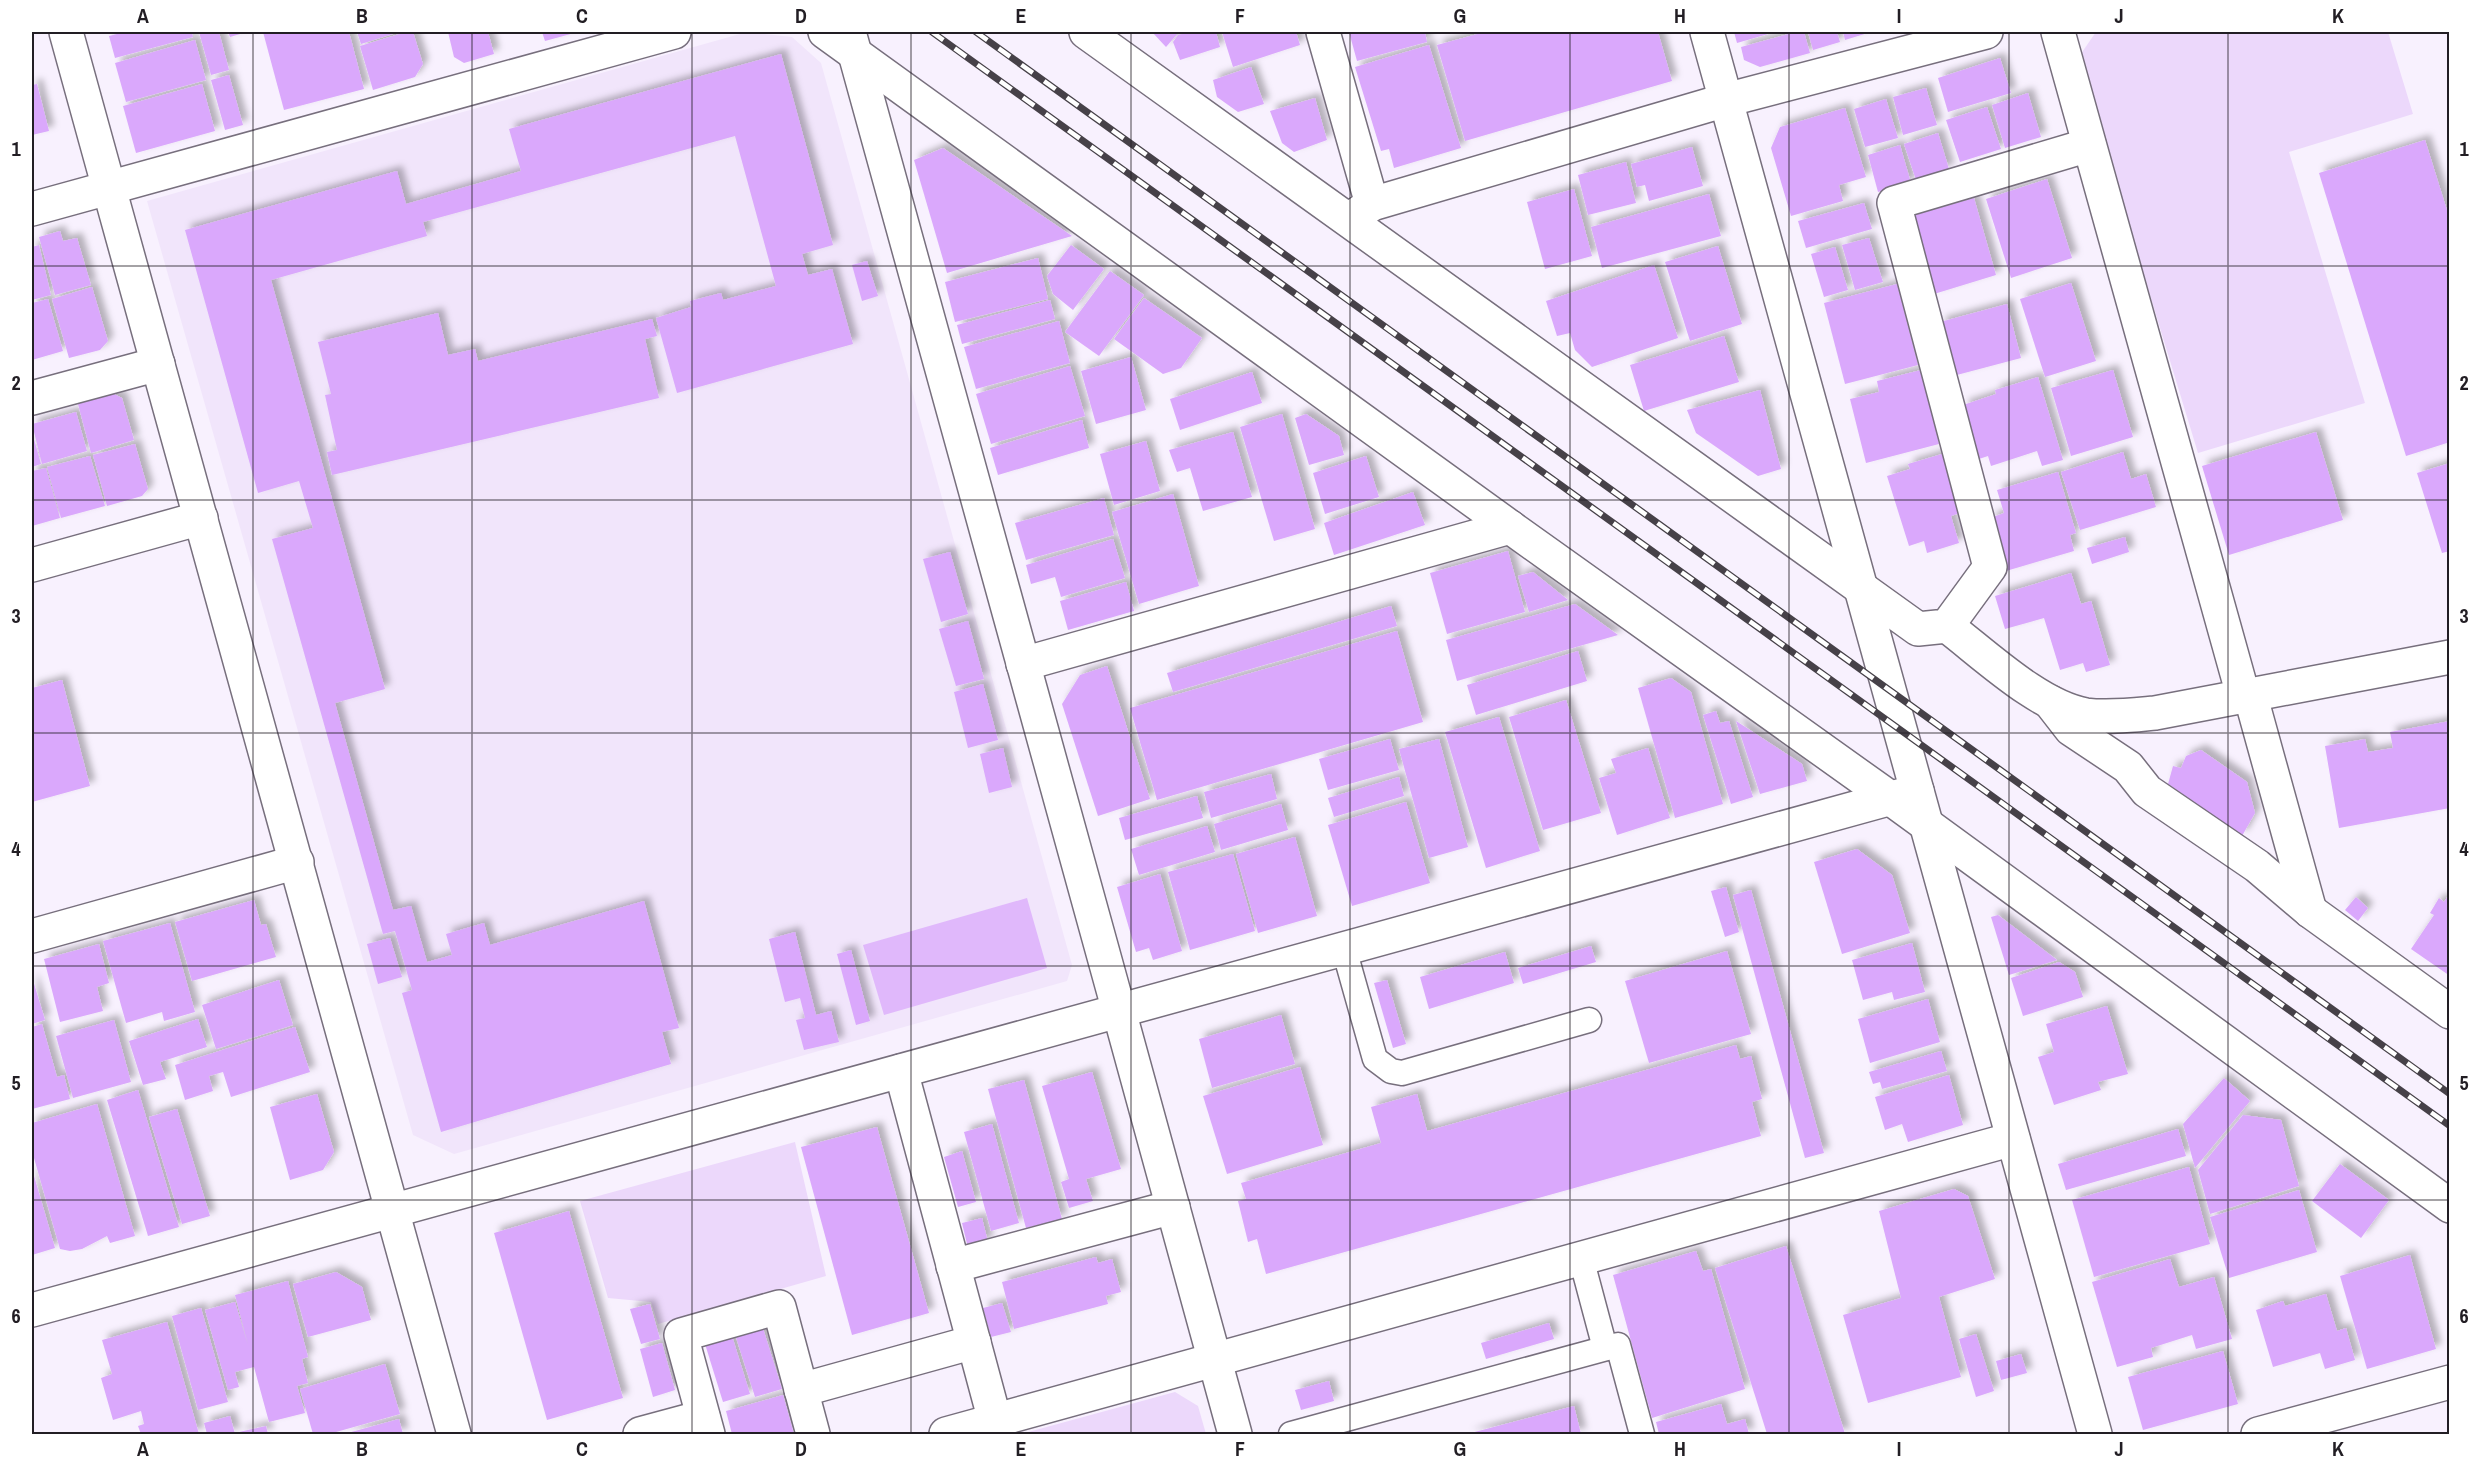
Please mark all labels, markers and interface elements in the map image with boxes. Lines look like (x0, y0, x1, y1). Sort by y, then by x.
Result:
text: A (137, 2, 149, 29)
text: B (356, 2, 368, 29)
text: C (576, 2, 588, 29)
text: D (795, 2, 807, 29)
text: E (1016, 2, 1027, 29)
text: F (1235, 2, 1245, 29)
text: G (1454, 2, 1466, 29)
text: H (1674, 2, 1686, 29)
text: I (1897, 2, 1901, 29)
text: J (2114, 2, 2124, 29)
text: K (2332, 2, 2344, 29)
text: 1 (11, 135, 21, 162)
text: 1 (2459, 135, 2469, 162)
text: 2 (11, 369, 21, 396)
text: 2 (2459, 369, 2469, 396)
text: 3 (11, 602, 21, 629)
text: 3 (2459, 602, 2469, 629)
text: 4 (11, 835, 21, 862)
text: 4 (2459, 835, 2469, 862)
text: 5 (11, 1069, 21, 1096)
text: 5 (2459, 1069, 2469, 1096)
text: 6 (11, 1302, 21, 1329)
text: 6 (2459, 1302, 2469, 1329)
text: A (137, 1435, 149, 1462)
text: B (356, 1435, 368, 1462)
text: C (576, 1435, 588, 1462)
text: D (795, 1435, 807, 1462)
text: E (1016, 1435, 1027, 1462)
text: F (1235, 1435, 1245, 1462)
text: G (1454, 1435, 1466, 1462)
text: H (1674, 1435, 1686, 1462)
text: I (1897, 1435, 1901, 1462)
text: J (2114, 1435, 2124, 1462)
text: K (2332, 1435, 2344, 1462)

